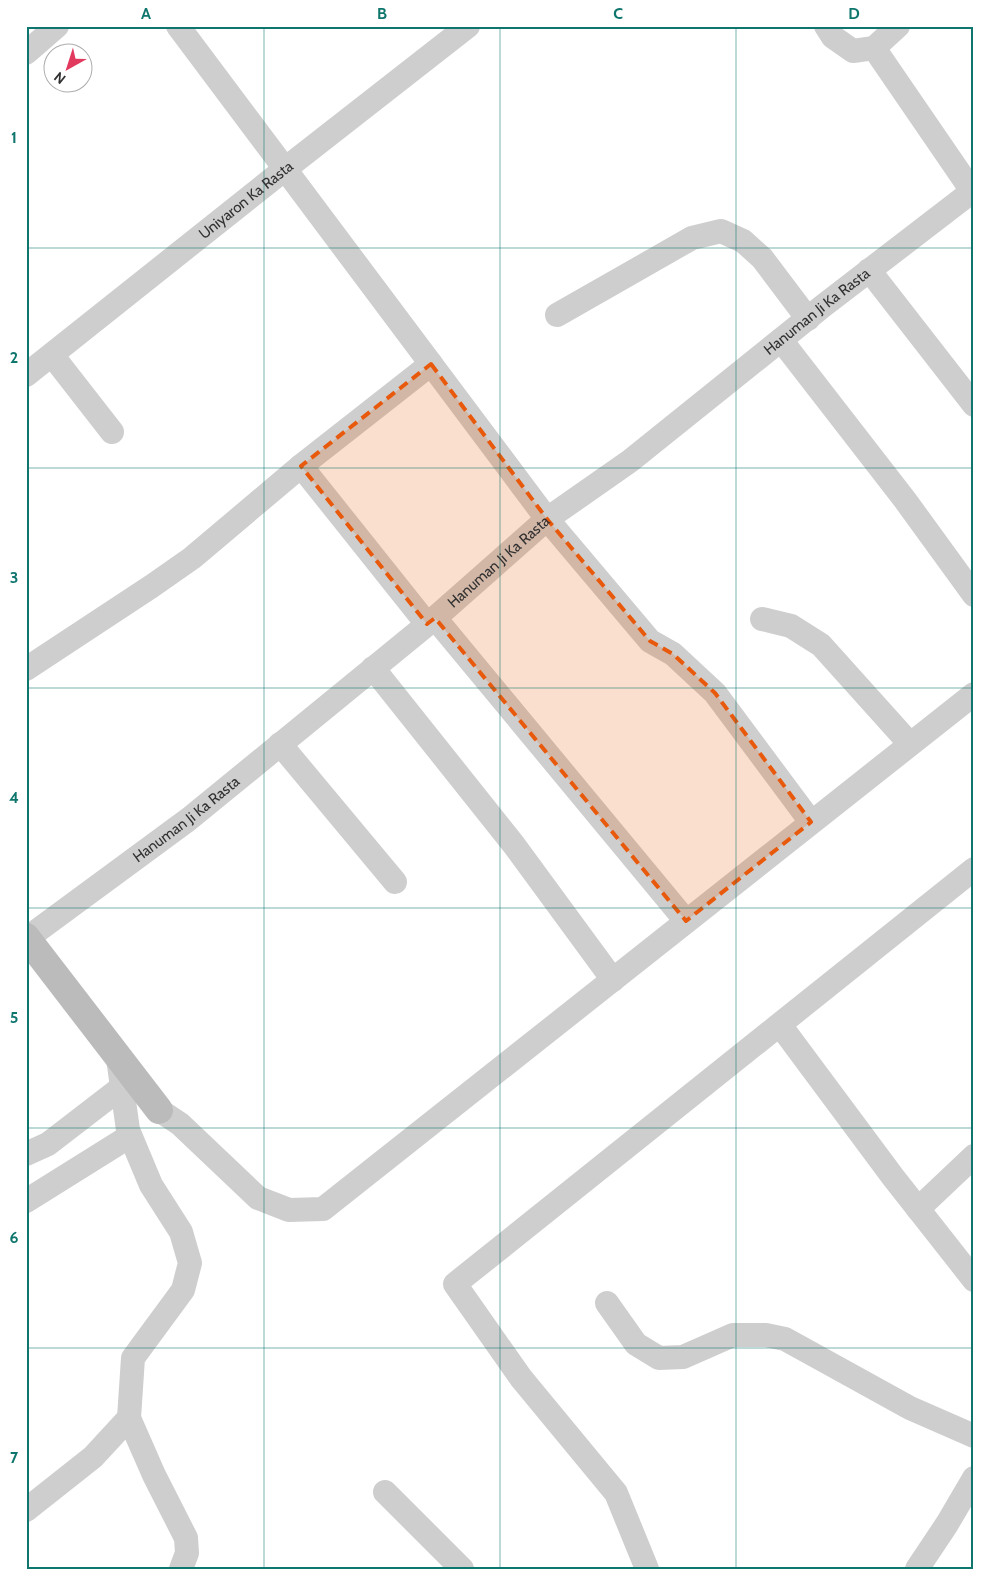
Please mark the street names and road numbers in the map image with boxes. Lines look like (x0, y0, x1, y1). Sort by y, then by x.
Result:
street label: Uniyaron Ka Rasta (195, 157, 297, 243)
street label: Hanuman Ji Ka Rasta (760, 264, 874, 359)
street label: Hanuman Ji Ka Rasta (444, 511, 554, 612)
street label: Hanuman Ji Ka Rasta (129, 772, 244, 866)

